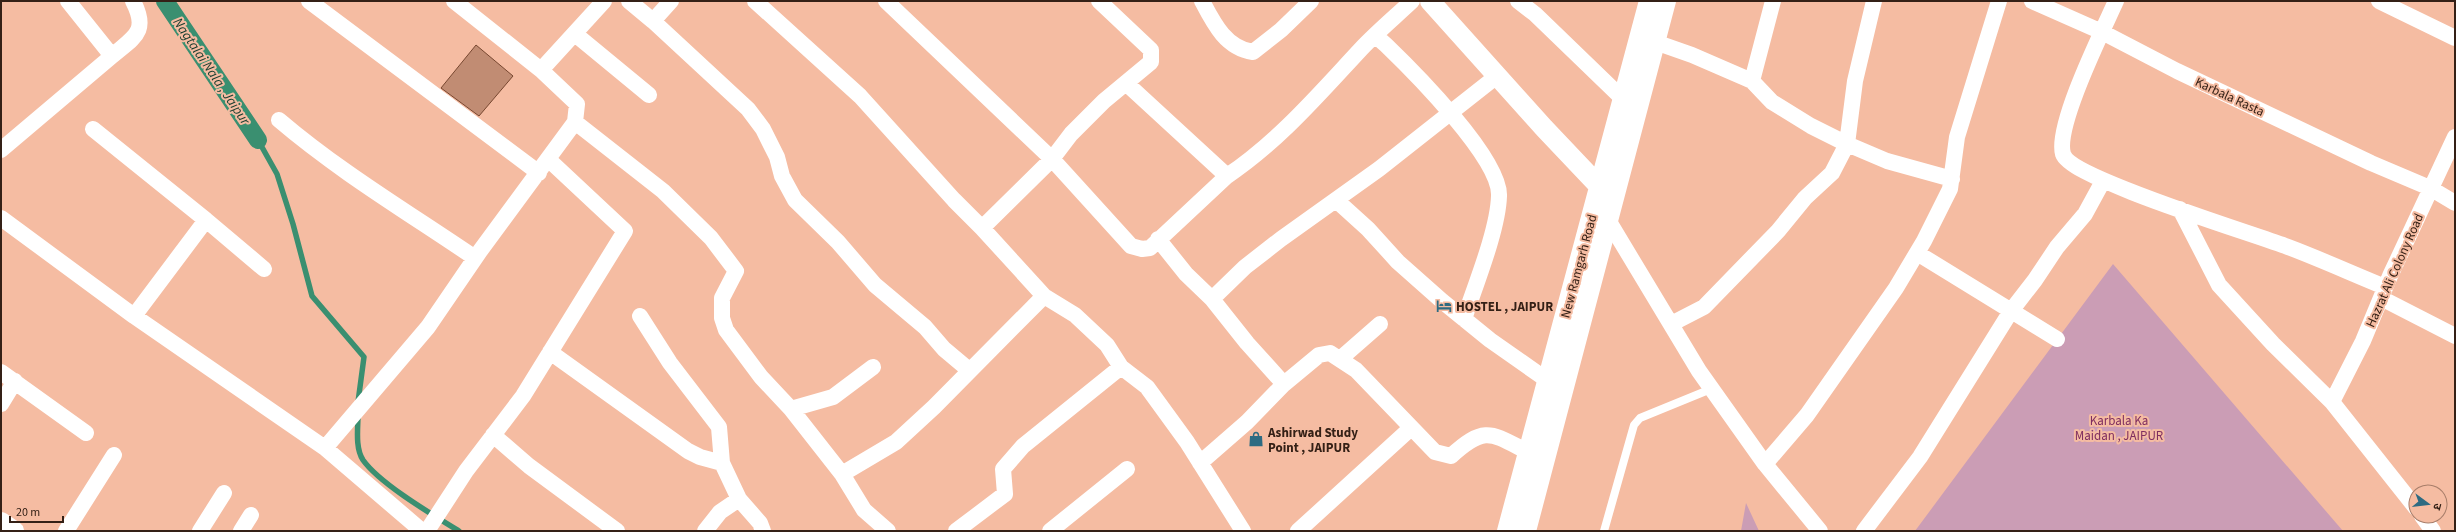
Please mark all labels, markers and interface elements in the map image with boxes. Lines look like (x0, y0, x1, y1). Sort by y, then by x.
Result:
water label: Nagtalai Nala , Jaipur (168, 14, 255, 130)
street label: Karbala Rasta (2192, 73, 2267, 121)
street label: Hazrat Ali Colony Road (2362, 211, 2428, 330)
street label: New Ramgarh Road (1556, 212, 1601, 320)
hotel icon: HOSTEL , JAIPUR (1435, 297, 1453, 315)
place label: HOSTEL , JAIPUR (1456, 298, 1553, 316)
park label: Karbala Ka Maidan , JAIPUR (2075, 412, 2164, 445)
place label: Ashirwad Study Point , JAIPUR (1267, 424, 1358, 457)
shop icon: Ashirwad Study Point , JAIPUR (1247, 430, 1265, 448)
north arrow (2408, 484, 2448, 524)
scale bar (10, 498, 63, 524)
text: उ (2429, 501, 2445, 512)
text: 20 m (16, 504, 40, 521)

